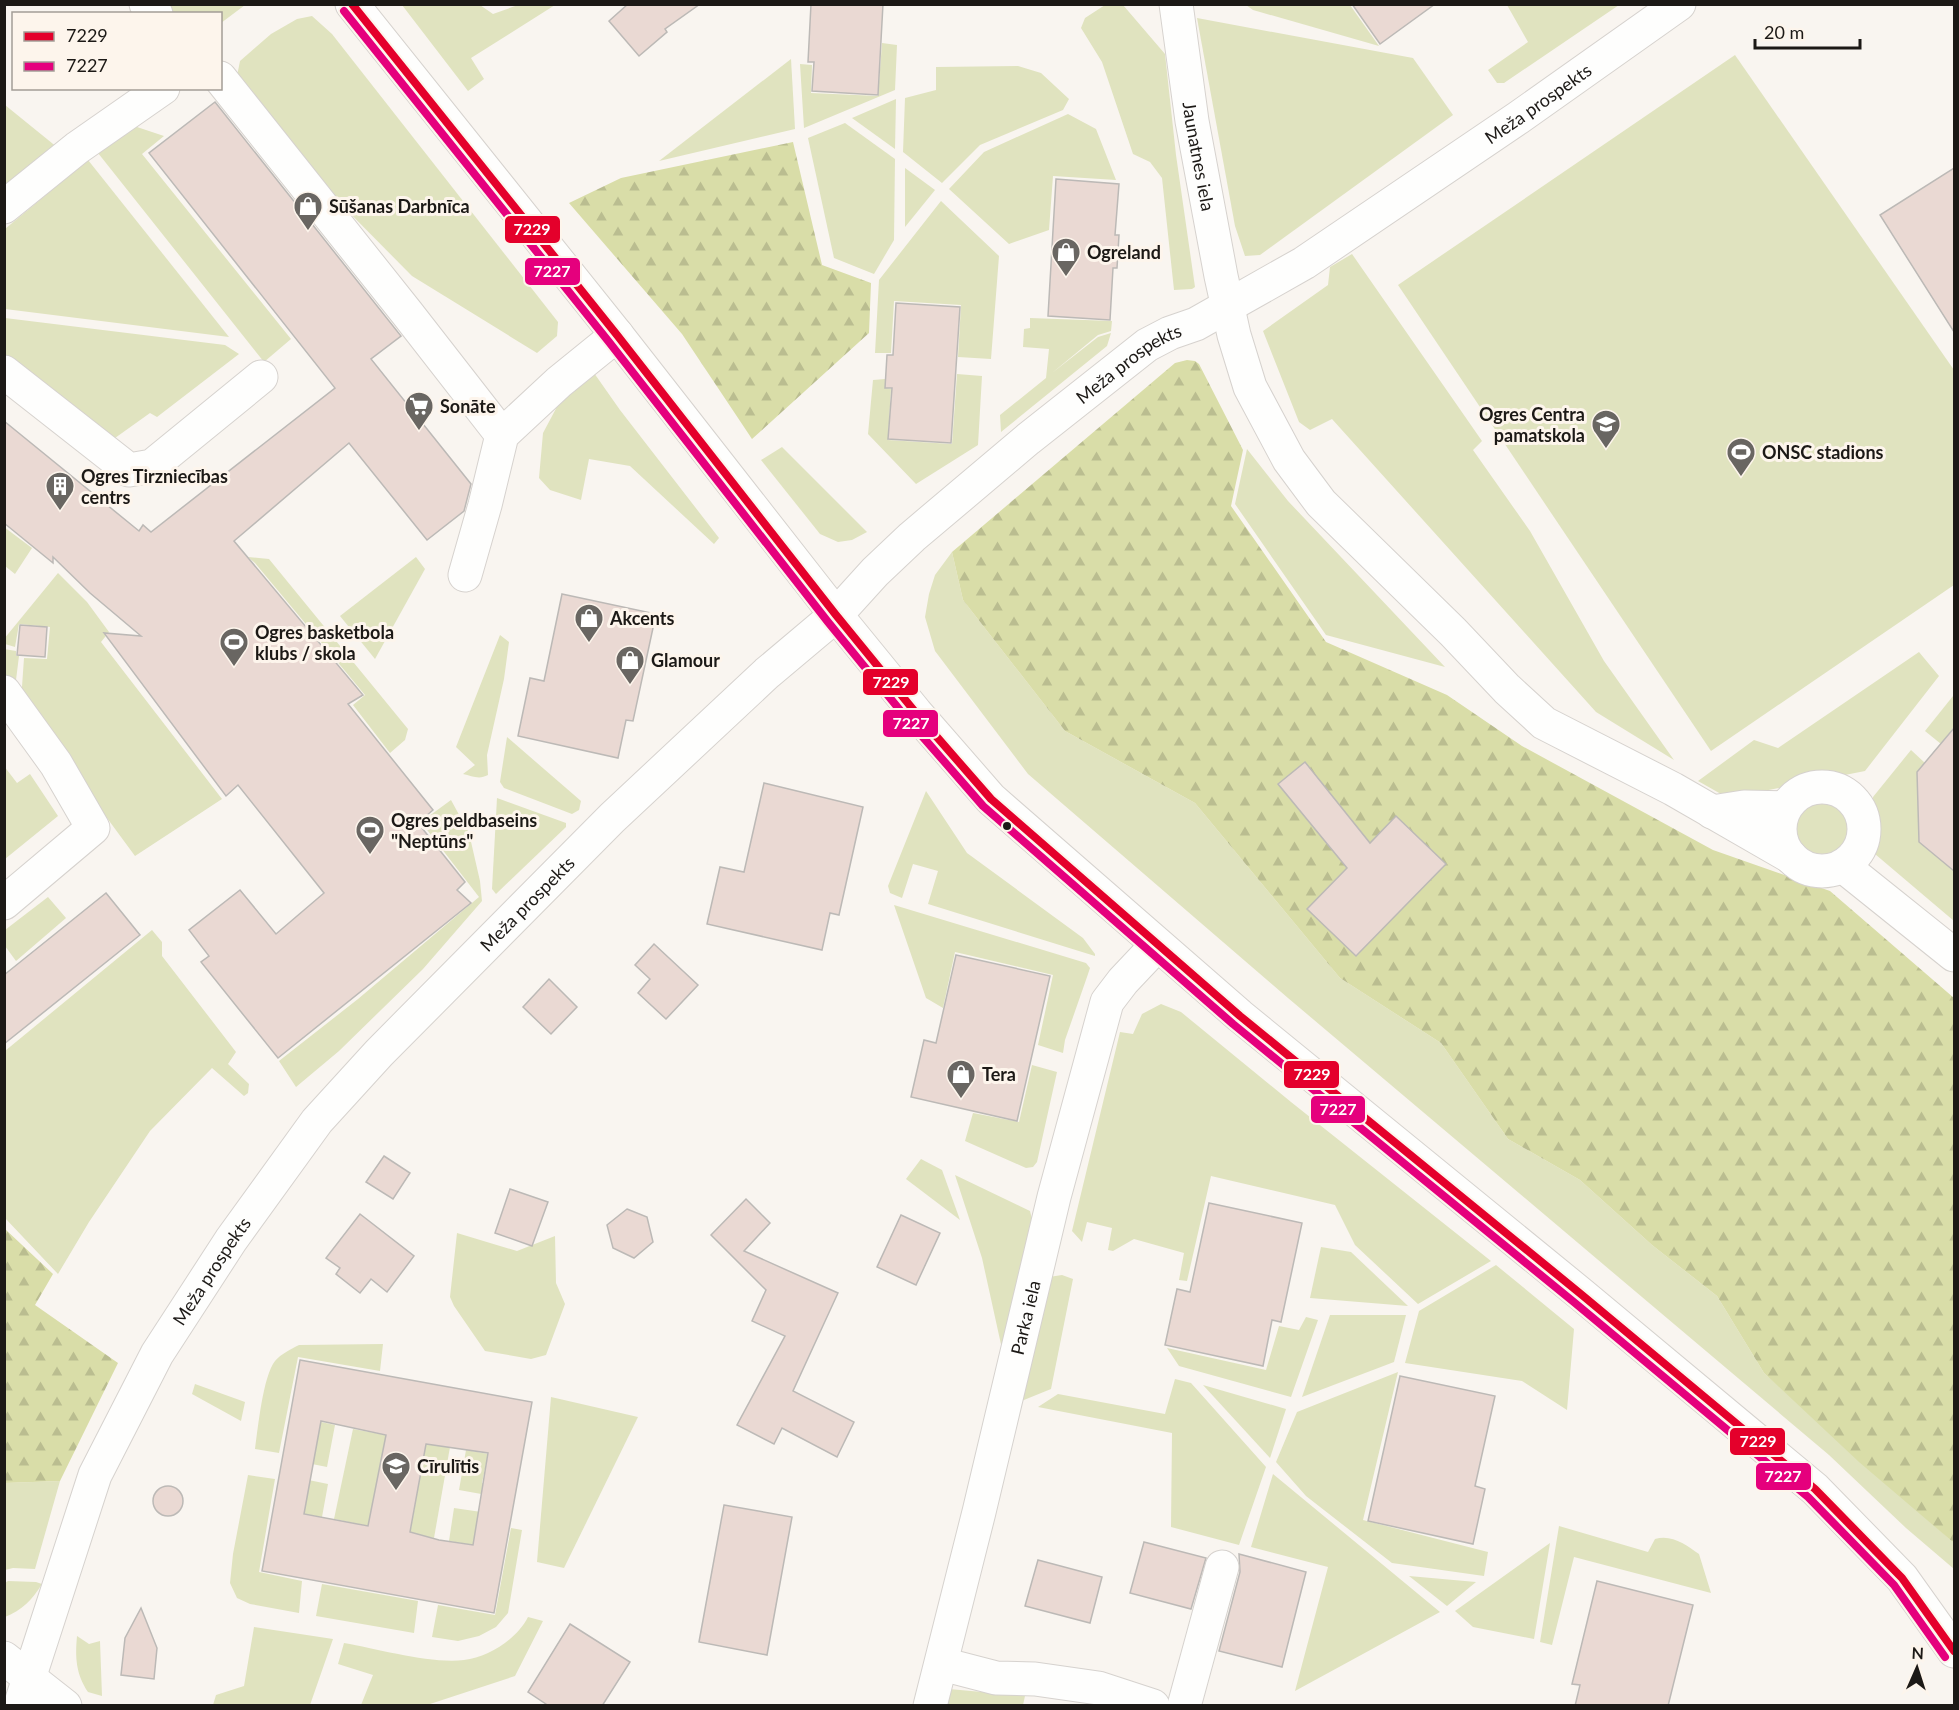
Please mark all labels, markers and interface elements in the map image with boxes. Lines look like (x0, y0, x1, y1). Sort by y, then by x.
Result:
legend (12, 12, 222, 90)
scale bar (1755, 12, 1860, 50)
text: 20 m (1764, 21, 1804, 43)
text: 7229 (66, 24, 108, 46)
text: 7227 (66, 54, 108, 76)
street label: Meža prospekts (1480, 59, 1596, 148)
street label: Jaunatnes iela (1178, 100, 1220, 213)
shop icon: Sūšanas Darbnīca (292, 190, 324, 232)
place label: Sūšanas Darbnīca (329, 195, 470, 217)
line badge: 7229 (504, 215, 561, 244)
text: 7229 (513, 219, 551, 238)
shop icon: Ogreland (1050, 236, 1082, 278)
place label: Ogreland (1087, 241, 1161, 263)
line badge: 7227 (524, 257, 581, 286)
text: 7227 (533, 261, 571, 280)
street label: Meža prospekts (1071, 319, 1184, 408)
supermarket icon: Sonāte (403, 390, 435, 432)
place label: Sonāte (440, 395, 496, 417)
place label: Ogres Centra pamatskola (1479, 403, 1585, 446)
school or university icon: Ogres Centra pamatskola (1590, 408, 1622, 450)
sports icon: ONSC stadions (1725, 436, 1757, 478)
place label: ONSC stadions (1762, 441, 1884, 463)
place label: Ogres Tirzniecības centrs (81, 465, 228, 508)
building icon: Ogres Tirzniecības centrs (44, 470, 76, 512)
shop icon: Akcents (573, 602, 605, 644)
place label: Akcents (609, 607, 674, 629)
place label: Ogres basketbola klubs / skola (255, 621, 394, 664)
sports icon: Ogres basketbola klubs / skola (218, 626, 250, 668)
shop icon: Glamour (614, 644, 646, 686)
place label: Glamour (651, 649, 720, 671)
line badge: 7229 (862, 668, 919, 696)
text: 7229 (872, 672, 910, 691)
line badge: 7227 (882, 709, 939, 738)
text: 7227 (892, 713, 930, 732)
place label: Ogres peldbaseins "Neptūns" (391, 809, 537, 852)
sports icon: Ogres peldbaseins "Neptūns" (354, 814, 386, 856)
unlabelled marker (1001, 820, 1013, 832)
street label: Meža prospekts (475, 851, 579, 956)
shop icon: Tera (945, 1058, 977, 1100)
line badge: 7229 (1283, 1060, 1340, 1089)
place label: Tera (982, 1063, 1016, 1085)
text: 7229 (1293, 1064, 1331, 1083)
line badge: 7227 (1310, 1095, 1366, 1124)
text: 7227 (1319, 1099, 1357, 1118)
street label: Meža prospekts (168, 1213, 255, 1329)
street label: Parka iela (1006, 1278, 1045, 1357)
line badge: 7229 (1729, 1427, 1786, 1456)
text: 7229 (1739, 1431, 1777, 1450)
school or university icon: Cīrulītis (380, 1450, 412, 1492)
place label: Cīrulītis (417, 1455, 479, 1477)
line badge: 7227 (1755, 1462, 1812, 1491)
text: 7227 (1764, 1466, 1802, 1485)
north arrow (1887, 1638, 1947, 1698)
text: N (1911, 1643, 1924, 1662)

